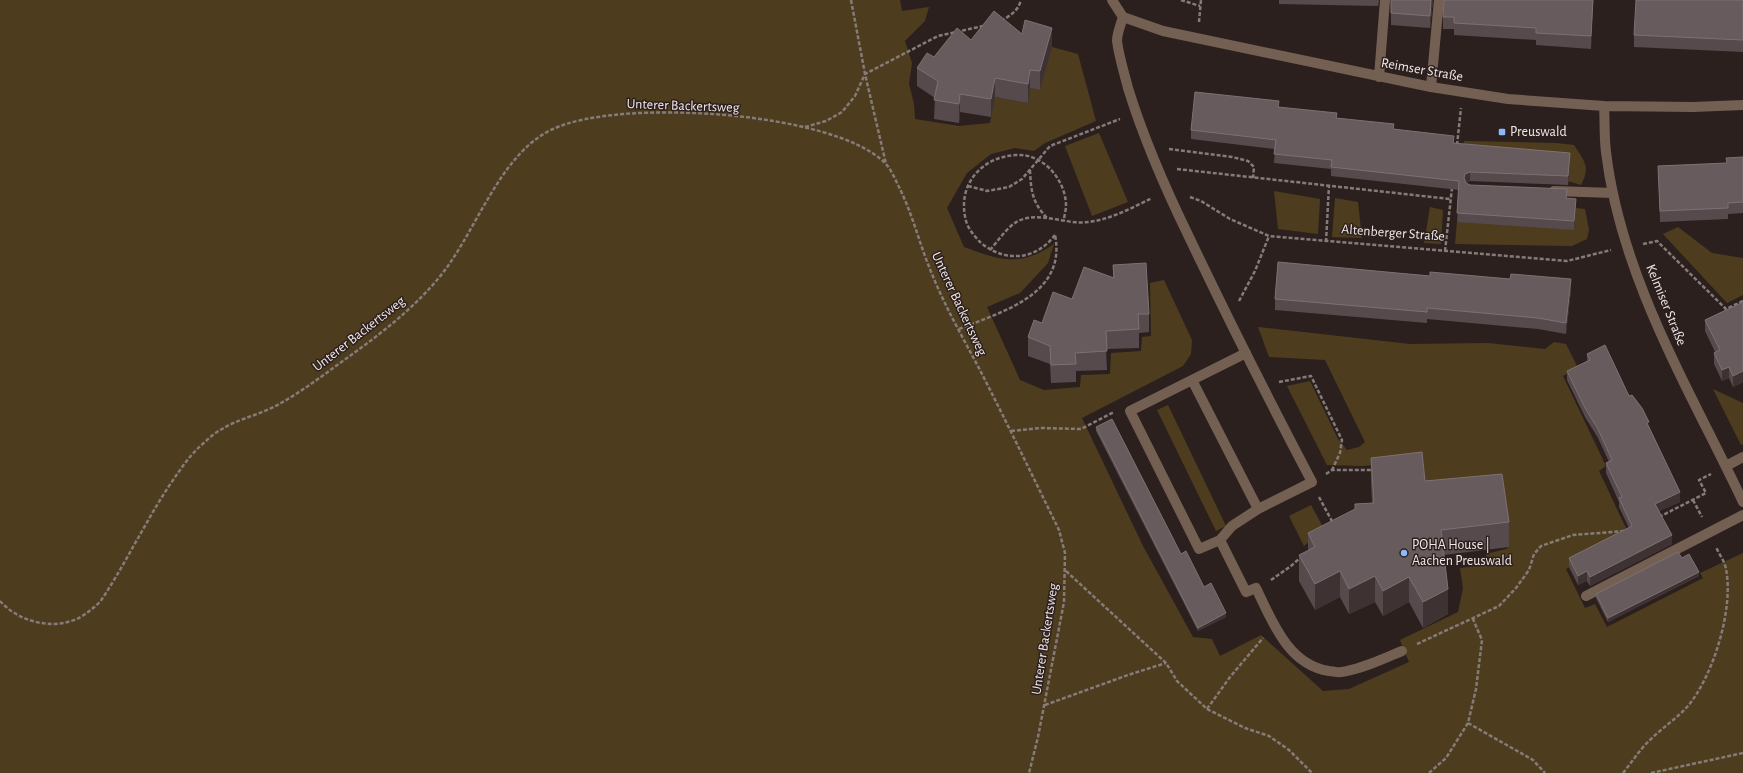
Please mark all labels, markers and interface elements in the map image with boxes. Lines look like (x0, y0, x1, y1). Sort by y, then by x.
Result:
street label: Reimser Straße (1380, 56, 1464, 84)
street label: Unterer Backertsweg (626, 97, 740, 115)
place label: Preuswald (1510, 125, 1567, 139)
marker: Preuswald (1497, 127, 1507, 137)
street label: Altenberger Straße (1341, 222, 1445, 244)
street label: Unterer Backertsweg (929, 250, 989, 358)
street label: Kelmiser Straße (1643, 262, 1689, 348)
street label: Unterer Backertsweg (310, 294, 408, 374)
place label: POHA House | Aachen Preuswald (1412, 537, 1512, 568)
marker: POHA House | Aachen Preuswald (1399, 548, 1409, 558)
street label: Unterer Backertsweg (1029, 582, 1061, 696)

